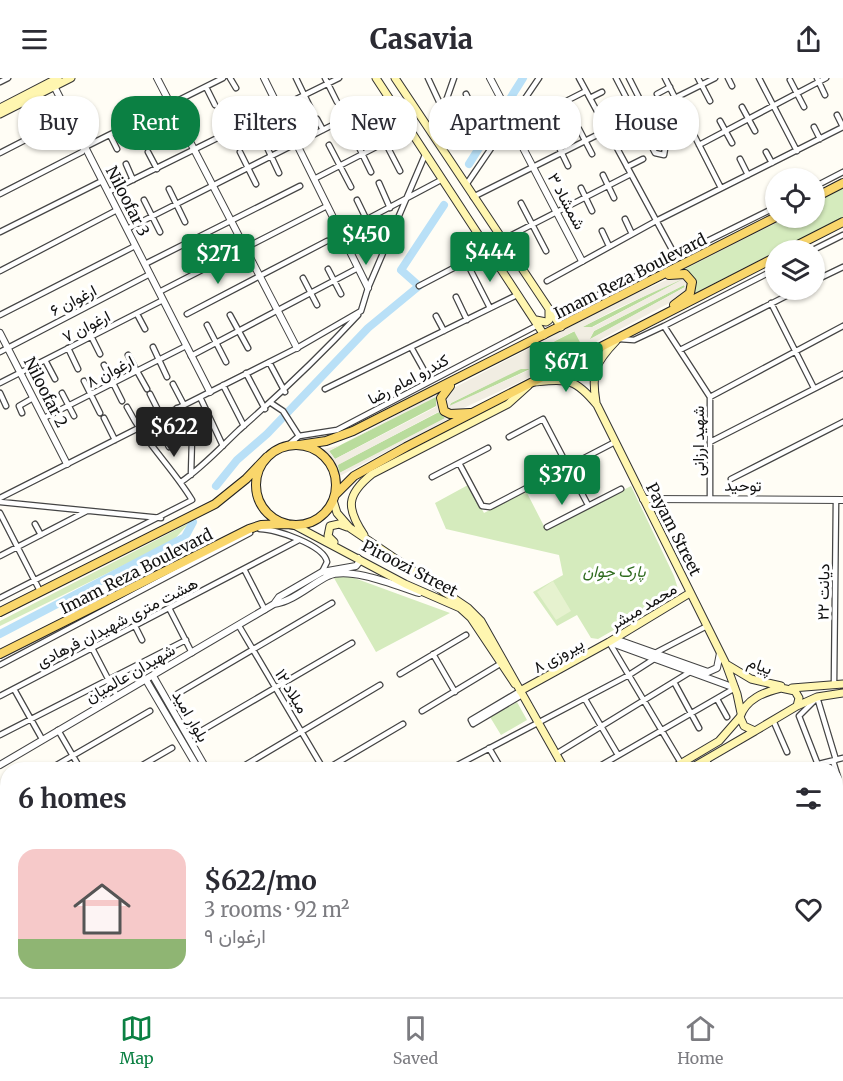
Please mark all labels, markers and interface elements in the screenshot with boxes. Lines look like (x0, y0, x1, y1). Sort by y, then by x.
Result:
text: Casavia (370, 22, 473, 56)
icon: menu (18, 23, 51, 56)
icon: share (792, 23, 825, 56)
chip: Buy (18, 96, 99, 150)
chip: Rent (111, 96, 200, 150)
chip: Filters (212, 96, 318, 150)
chip: New (330, 96, 417, 150)
chip: Apartment (429, 96, 581, 150)
chip: House (593, 96, 699, 150)
street label: Niloofar 3 (102, 163, 154, 239)
map controls (765, 168, 825, 300)
button: locate (765, 168, 825, 228)
street label: شمشاد ۳ (544, 169, 590, 233)
pin: $450 (330, 215, 402, 266)
text: $450 (341, 222, 391, 247)
street label: Imam Reza Boulevard (550, 229, 710, 323)
pin: $444 (454, 232, 526, 283)
pin: $271 (182, 234, 254, 285)
text: $444 (464, 239, 516, 264)
button: layers (765, 240, 825, 300)
text: $271 (196, 241, 240, 266)
street label: ارغوان ۶ (46, 280, 100, 321)
street label: ارغوان ۷ (59, 305, 114, 347)
pin: $671 (530, 342, 602, 393)
street label: کندرو امام رضا (364, 349, 452, 410)
text: $671 (544, 349, 588, 374)
street label: ارغوان ۸ (83, 350, 138, 392)
street label: Niloofar 2 (20, 353, 72, 431)
street label: شهید ارزانی (688, 406, 709, 476)
pin: $622 (138, 407, 210, 458)
text: $622 (150, 414, 198, 439)
pin: $370 (526, 455, 598, 506)
text: $370 (538, 462, 586, 487)
street label: توحید (724, 475, 762, 496)
street label: Payam Street (642, 479, 706, 579)
street label: Imam Reza Boulevard (56, 524, 216, 618)
street label: Piroozi Street (359, 535, 462, 601)
park label: پارک جوان (582, 561, 647, 583)
street label: دیانت ۲۲ (813, 563, 833, 621)
street label: هشت متری شهیدان فرهادی (33, 573, 202, 672)
street label: محمد مبشر (605, 578, 681, 635)
street label: پیروزی ۸ (529, 633, 588, 679)
street label: شهیدان عالمیان (82, 639, 179, 708)
street label: پیام (744, 651, 775, 681)
street label: میلاد ۱۲ (271, 665, 313, 717)
street label: بلوار امید (167, 687, 214, 746)
text: 6 homes (18, 782, 127, 815)
icon: filters (792, 782, 825, 815)
text: $622/mo (204, 864, 317, 897)
icon: home (66, 873, 138, 945)
icon: heart (792, 893, 825, 926)
text: 3 rooms · 92 m² (204, 897, 350, 922)
text: ارغوان ۹ (204, 923, 266, 948)
tab: Map (120, 1012, 154, 1068)
tab: Saved (393, 1012, 438, 1068)
tab: Home (677, 1012, 723, 1068)

